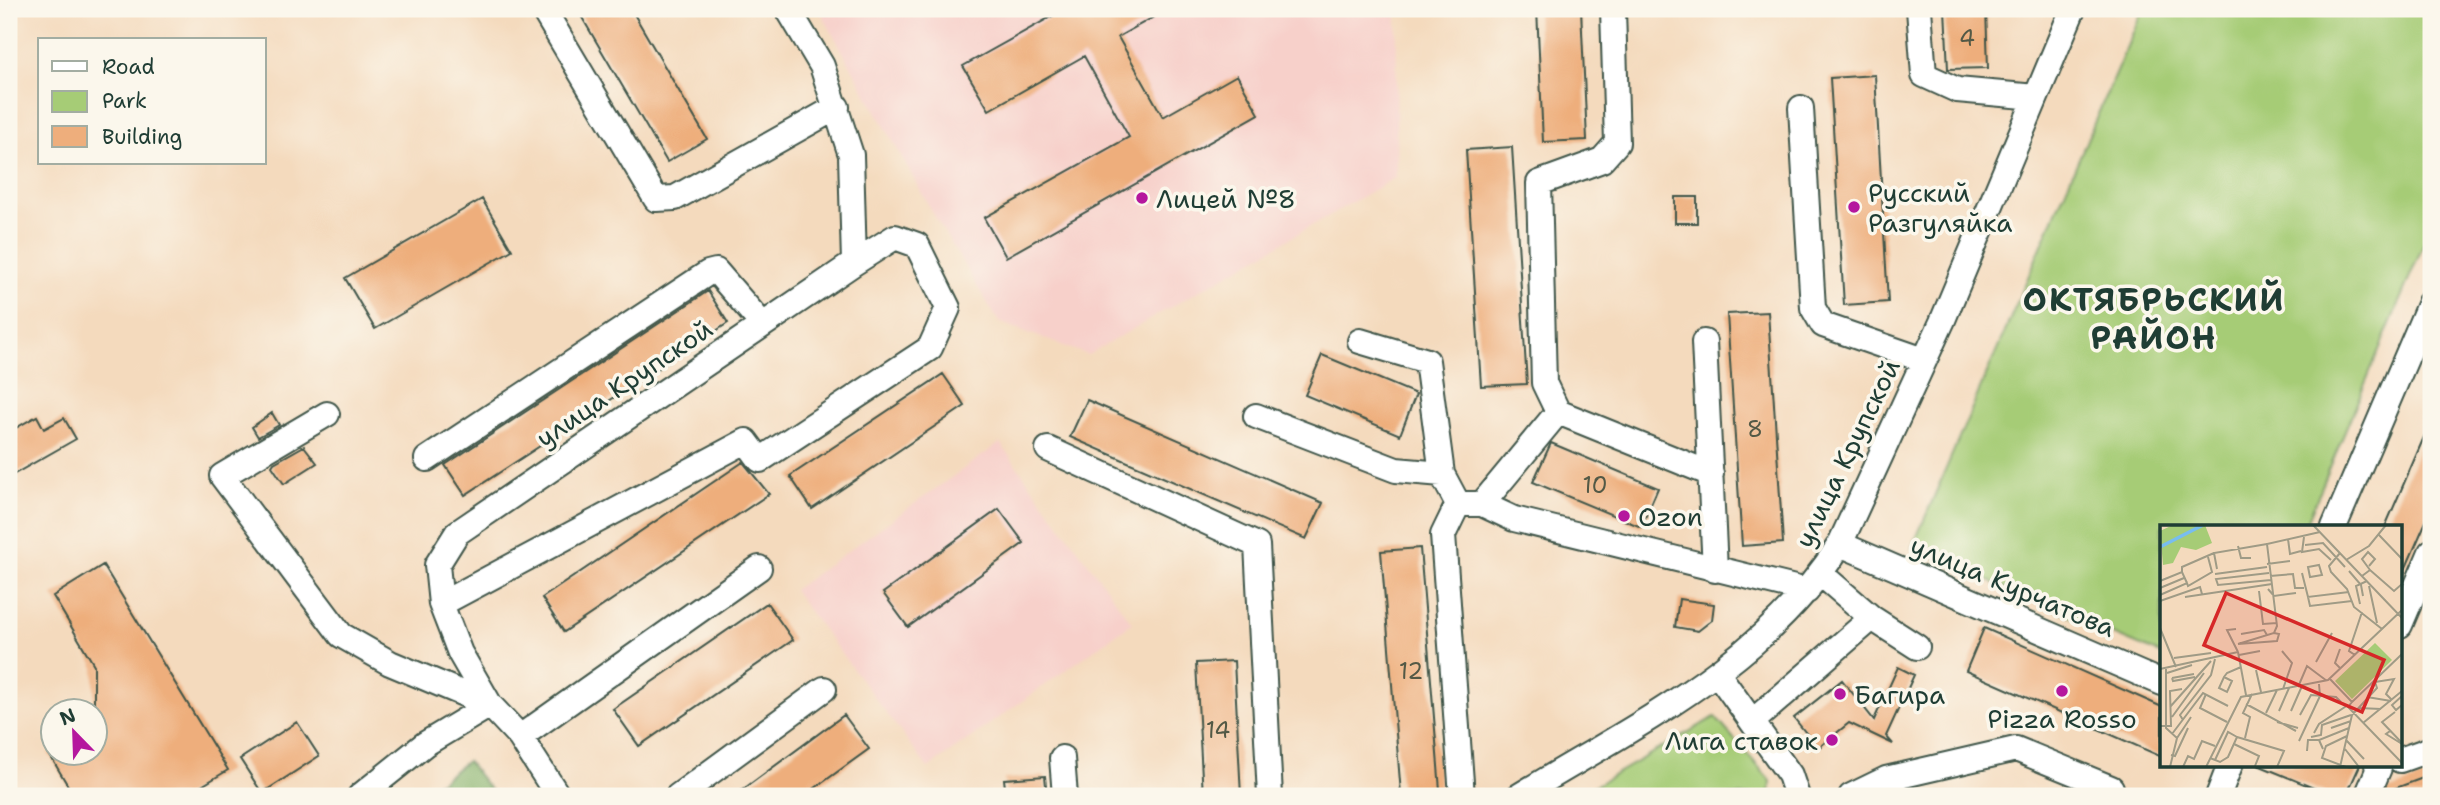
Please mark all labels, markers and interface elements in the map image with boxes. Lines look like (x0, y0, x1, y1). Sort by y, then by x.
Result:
house number: 4 (1959, 23, 1975, 53)
legend (38, 38, 266, 164)
text: Road (102, 53, 155, 81)
text: Park (102, 87, 147, 115)
text: Building (102, 123, 182, 151)
place label: Русский Разгуляйка (1868, 175, 2012, 240)
place label: Лицей №8 (1156, 181, 1296, 216)
marker: Лицей №8 (1134, 190, 1150, 206)
marker: Русский Разгуляйка (1846, 199, 1862, 215)
district label: ОКТЯБРЬСКИЙ РАЙОН (2022, 277, 2286, 360)
street label: улица Крупской (529, 311, 719, 455)
street label: улица Крупской (1786, 353, 1908, 553)
house number: 8 (1747, 414, 1763, 444)
house number: 10 (1582, 470, 1608, 500)
place label: Ozon (1638, 499, 1703, 534)
marker: Ozon (1616, 508, 1632, 524)
inset map (2160, 525, 2402, 766)
street label: улица Курчатова (1905, 527, 2121, 645)
house number: 12 (1399, 656, 1423, 686)
place label: Багира (1854, 677, 1945, 712)
marker: Pizza Rosso (2054, 683, 2070, 699)
marker: Багира (1832, 686, 1848, 702)
north arrow (38, 696, 108, 766)
place label: Pizza Rosso (1987, 701, 2137, 736)
text: N (56, 702, 79, 731)
house number: 14 (1206, 715, 1230, 745)
place label: Лига ставок (1665, 723, 1818, 758)
marker: Лига ставок (1824, 732, 1840, 748)

